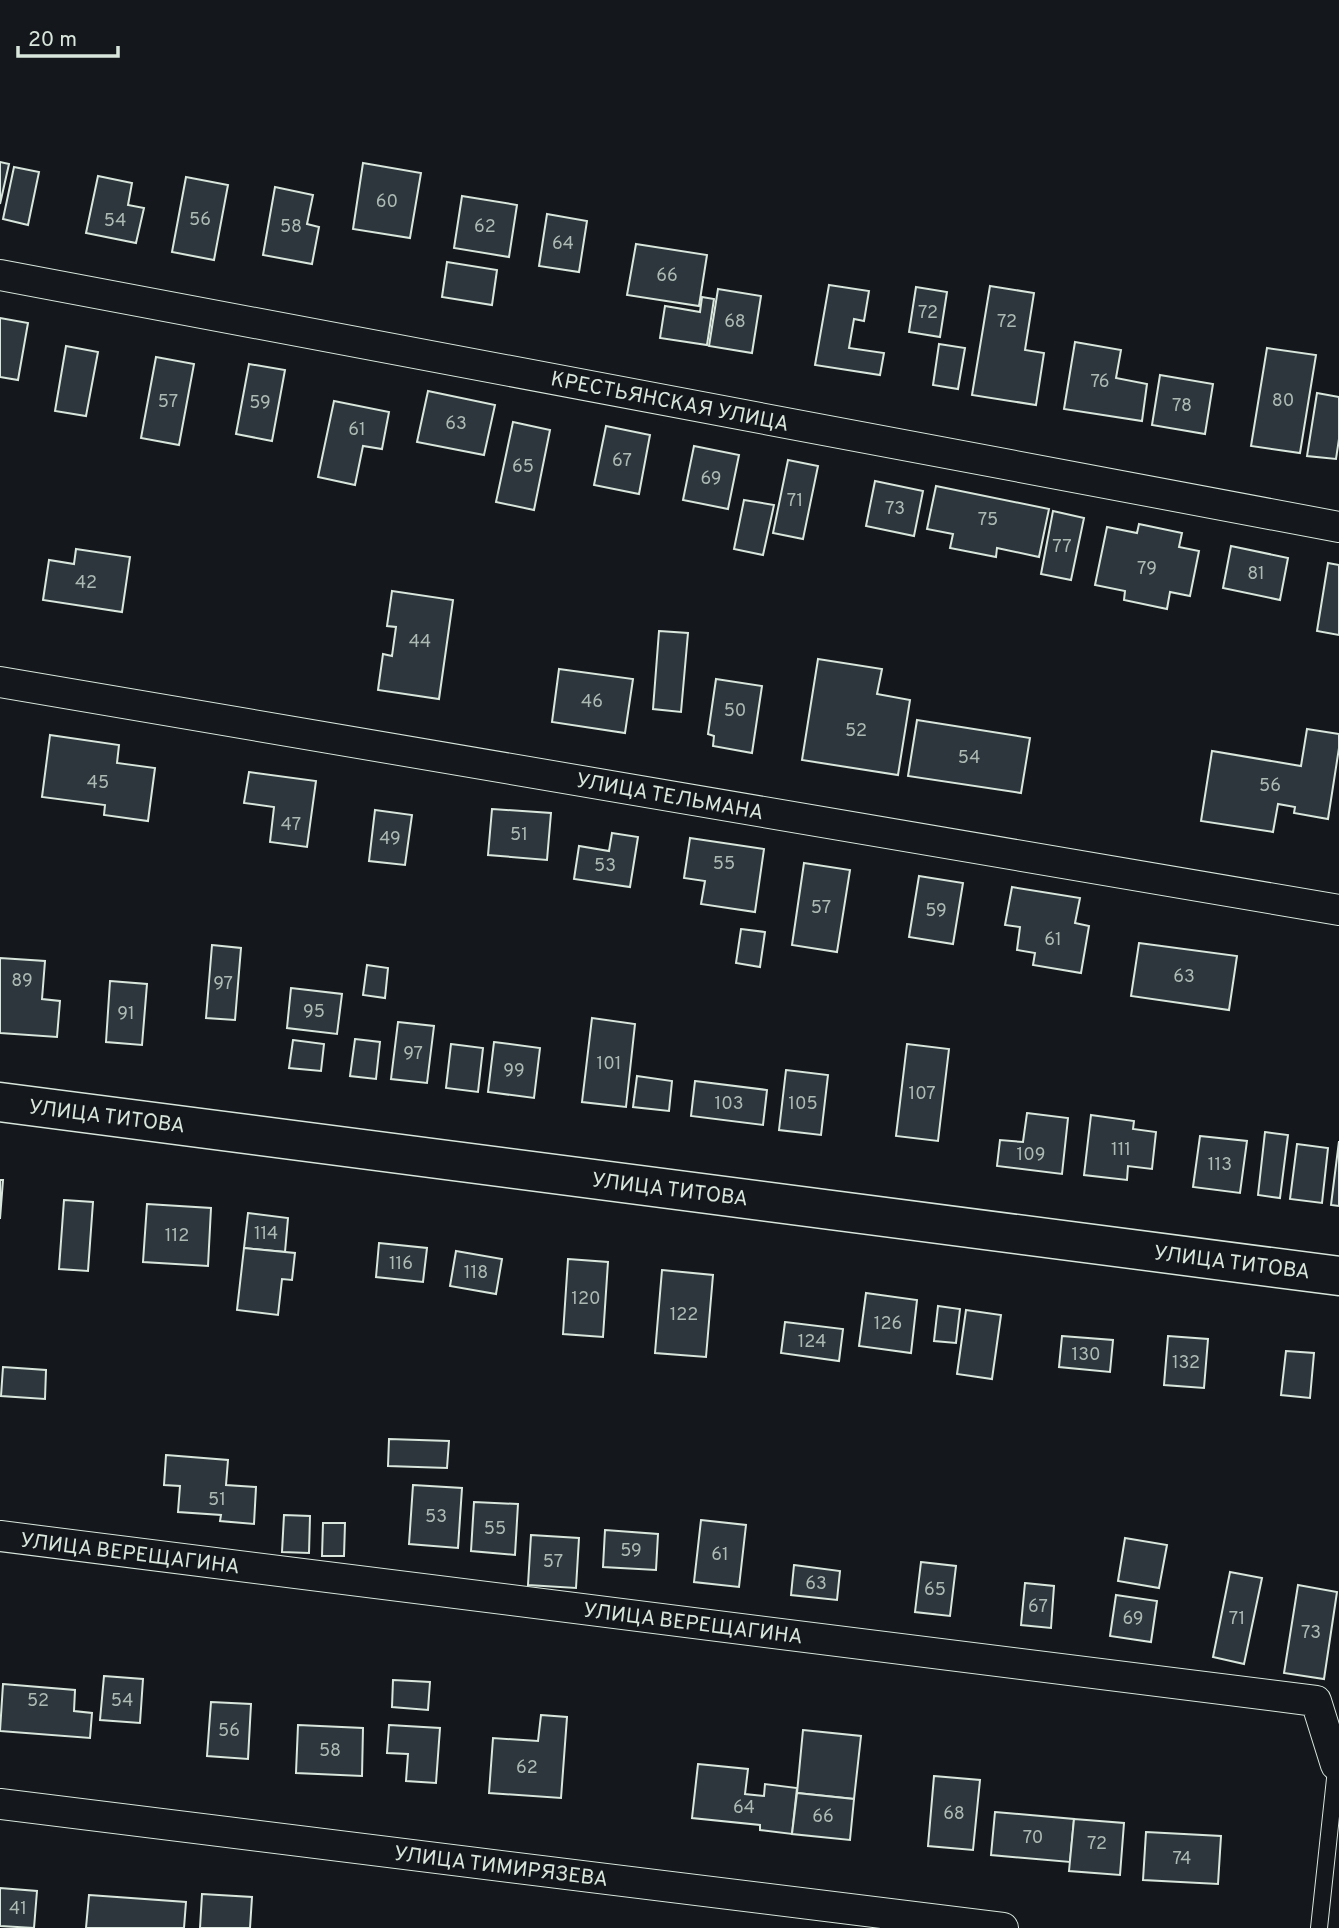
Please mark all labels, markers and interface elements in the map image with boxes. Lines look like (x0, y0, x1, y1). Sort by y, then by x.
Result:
scale bar (18, 14, 117, 58)
text: 20 m (28, 27, 77, 54)
house number: 60 (376, 191, 398, 214)
house number: 56 (189, 209, 211, 232)
house number: 54 (104, 210, 126, 233)
house number: 58 (280, 216, 302, 239)
house number: 62 (474, 216, 496, 239)
house number: 64 (552, 233, 574, 256)
house number: 66 (656, 265, 678, 288)
house number: 72 (918, 302, 938, 325)
house number: 68 (724, 311, 746, 334)
house number: 72 (997, 311, 1017, 334)
street label: КРЕСТЬЯНСКАЯ УЛИЦА (548, 366, 791, 439)
house number: 76 (1090, 371, 1110, 394)
house number: 80 (1272, 390, 1294, 413)
house number: 57 (158, 391, 178, 414)
house number: 59 (249, 392, 271, 415)
house number: 78 (1172, 395, 1192, 418)
house number: 63 (445, 413, 467, 436)
house number: 61 (348, 419, 366, 442)
house number: 67 (612, 450, 632, 473)
house number: 65 (512, 456, 534, 479)
house number: 69 (701, 468, 721, 491)
house number: 71 (787, 490, 803, 513)
house number: 73 (885, 498, 905, 521)
house number: 75 (978, 509, 998, 532)
house number: 77 (1052, 536, 1072, 559)
house number: 79 (1137, 558, 1157, 581)
house number: 81 (1247, 563, 1265, 586)
house number: 42 (75, 572, 97, 595)
house number: 44 (409, 631, 431, 654)
house number: 46 (581, 691, 603, 714)
house number: 50 (724, 700, 746, 723)
house number: 52 (845, 720, 867, 743)
house number: 54 (958, 747, 980, 770)
street label: УЛИЦА ТЕЛЬМАНА (574, 768, 766, 827)
house number: 45 (87, 772, 109, 795)
house number: 56 (1259, 775, 1281, 798)
house number: 47 (281, 814, 301, 837)
house number: 51 (510, 824, 528, 847)
house number: 49 (379, 828, 401, 851)
house number: 55 (713, 853, 735, 876)
house number: 53 (594, 855, 616, 878)
house number: 57 (811, 897, 831, 920)
house number: 59 (925, 900, 947, 923)
house number: 61 (1044, 929, 1062, 952)
house number: 63 (1173, 966, 1195, 989)
house number: 89 (11, 970, 33, 993)
house number: 97 (213, 973, 233, 996)
house number: 95 (303, 1001, 325, 1024)
house number: 91 (117, 1003, 135, 1026)
house number: 97 (403, 1043, 423, 1066)
house number: 101 (597, 1053, 621, 1076)
house number: 99 (503, 1060, 525, 1083)
house number: 107 (908, 1083, 936, 1106)
house number: 103 (714, 1093, 744, 1116)
house number: 105 (788, 1093, 818, 1116)
street label: УЛИЦА ТИТОВА (27, 1094, 187, 1140)
house number: 111 (1111, 1139, 1131, 1162)
house number: 109 (1016, 1144, 1046, 1167)
house number: 113 (1208, 1154, 1232, 1177)
street label: УЛИЦА ТИТОВА (590, 1167, 750, 1213)
house number: 114 (254, 1223, 278, 1246)
house number: 112 (165, 1225, 189, 1248)
street label: УЛИЦА ТИТОВА (1152, 1240, 1312, 1286)
house number: 116 (389, 1253, 413, 1276)
house number: 118 (464, 1262, 488, 1285)
house number: 120 (571, 1288, 601, 1311)
house number: 122 (670, 1304, 698, 1327)
house number: 126 (874, 1313, 902, 1336)
house number: 124 (798, 1331, 826, 1354)
house number: 130 (1072, 1344, 1100, 1367)
house number: 132 (1172, 1352, 1200, 1375)
house number: 51 (208, 1489, 226, 1512)
house number: 53 (425, 1506, 447, 1529)
house number: 55 (484, 1518, 506, 1541)
street label: УЛИЦА ВЕРЕЩАГИНА (19, 1528, 241, 1581)
house number: 59 (620, 1540, 642, 1563)
house number: 61 (711, 1544, 729, 1567)
house number: 57 (543, 1551, 563, 1574)
house number: 63 (805, 1573, 827, 1596)
house number: 65 (924, 1579, 946, 1602)
house number: 67 (1028, 1596, 1048, 1619)
street label: УЛИЦА ВЕРЕЩАГИНА (582, 1598, 804, 1651)
house number: 69 (1123, 1608, 1143, 1631)
house number: 71 (1229, 1608, 1245, 1631)
house number: 73 (1301, 1622, 1321, 1645)
house number: 52 (27, 1690, 49, 1713)
house number: 54 (111, 1690, 133, 1713)
house number: 56 (218, 1720, 240, 1743)
house number: 58 (319, 1740, 341, 1763)
house number: 62 (516, 1757, 538, 1780)
house number: 64 (733, 1797, 755, 1820)
house number: 68 (943, 1803, 965, 1826)
house number: 66 (812, 1806, 834, 1829)
house number: 70 (1023, 1827, 1043, 1850)
house number: 72 (1087, 1833, 1107, 1856)
street label: УЛИЦА ТИМИРЯЗЕВА (392, 1841, 609, 1894)
house number: 74 (1173, 1848, 1191, 1871)
house number: 41 (9, 1898, 27, 1921)

